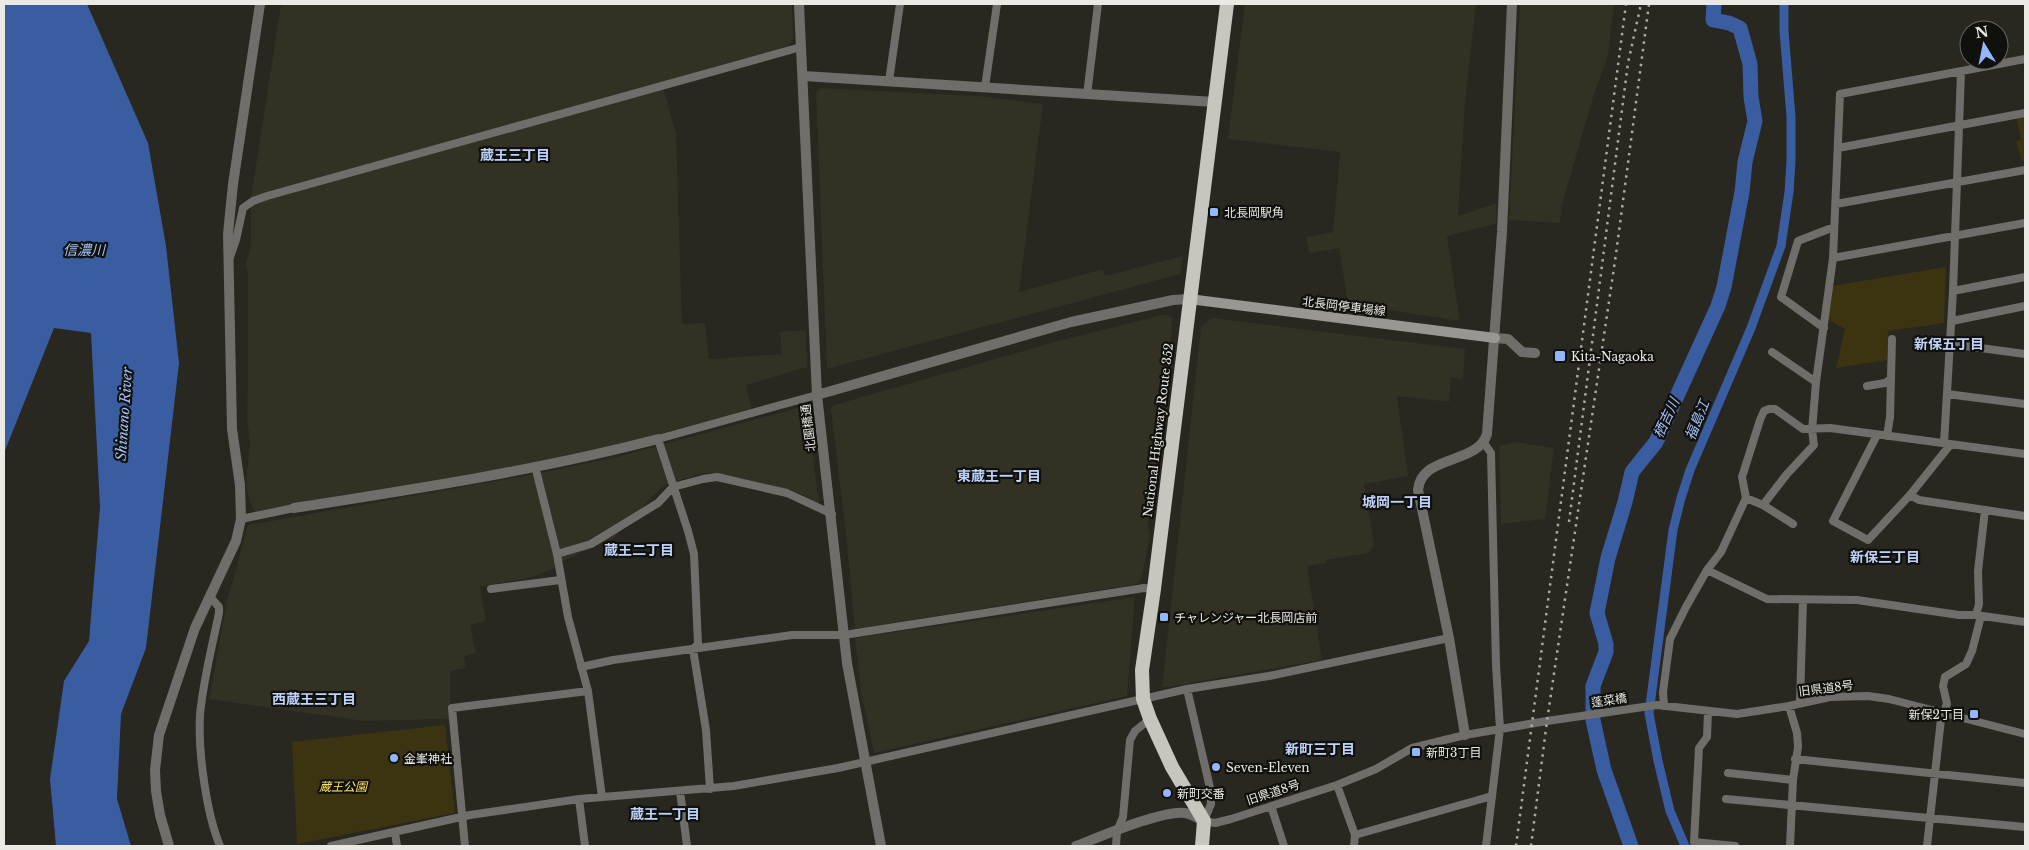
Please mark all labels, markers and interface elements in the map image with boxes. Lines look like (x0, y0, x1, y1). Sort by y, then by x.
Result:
north arrow (1959, 20, 2009, 70)
text: N (1974, 22, 1990, 42)
district label: 蔵王三丁目 (480, 146, 550, 164)
place label: 北長岡駅角 (1224, 205, 1284, 220)
marker: 北長岡駅角 (1208, 206, 1220, 218)
water label: 信濃川 (63, 241, 107, 259)
street label: 北長岡停車場線 (1301, 293, 1387, 319)
district label: 新保五丁目 (1914, 335, 1984, 353)
street label: National Highway Route 352 (1140, 342, 1176, 518)
marker: Kita-Nagaoka (1553, 349, 1567, 363)
place label: Kita-Nagaoka (1571, 349, 1654, 364)
water label: Shinano River (112, 366, 136, 461)
water label: 栖吉川 (1649, 393, 1684, 441)
water label: 福島江 (1681, 395, 1714, 443)
street label: 北園橋通 (798, 403, 818, 453)
district label: 東蔵王一丁目 (957, 467, 1041, 485)
district label: 城岡一丁目 (1362, 493, 1432, 511)
district label: 蔵王二丁目 (604, 541, 674, 559)
district label: 新保三丁目 (1850, 548, 1920, 566)
place label: チャレンジャー北長岡店前 (1174, 610, 1317, 625)
marker: チャレンジャー北長岡店前 (1158, 611, 1170, 623)
street label: 旧県道8号 (1798, 677, 1854, 699)
district label: 西蔵王三丁目 (272, 690, 356, 708)
street label: 蓬菜橋 (1590, 690, 1628, 710)
place label: 新保2丁目 (1909, 707, 1964, 722)
marker: 新保2丁目 (1968, 708, 1980, 720)
district label: 新町三丁目 (1285, 740, 1355, 758)
place label: 新町3丁目 (1426, 745, 1481, 760)
marker: 新町3丁目 (1410, 746, 1422, 758)
place label: 金峯神社 (404, 751, 452, 766)
marker: 金峯神社 (388, 752, 400, 764)
place label: Seven-Eleven (1226, 760, 1310, 775)
marker: Seven-Eleven (1210, 761, 1222, 773)
street label: 旧県道8号 (1244, 776, 1302, 808)
park label: 蔵王公園 (319, 779, 369, 794)
place label: 新町交番 (1177, 786, 1225, 801)
marker: 新町交番 (1161, 787, 1173, 799)
district label: 蔵王一丁目 (630, 805, 700, 823)

